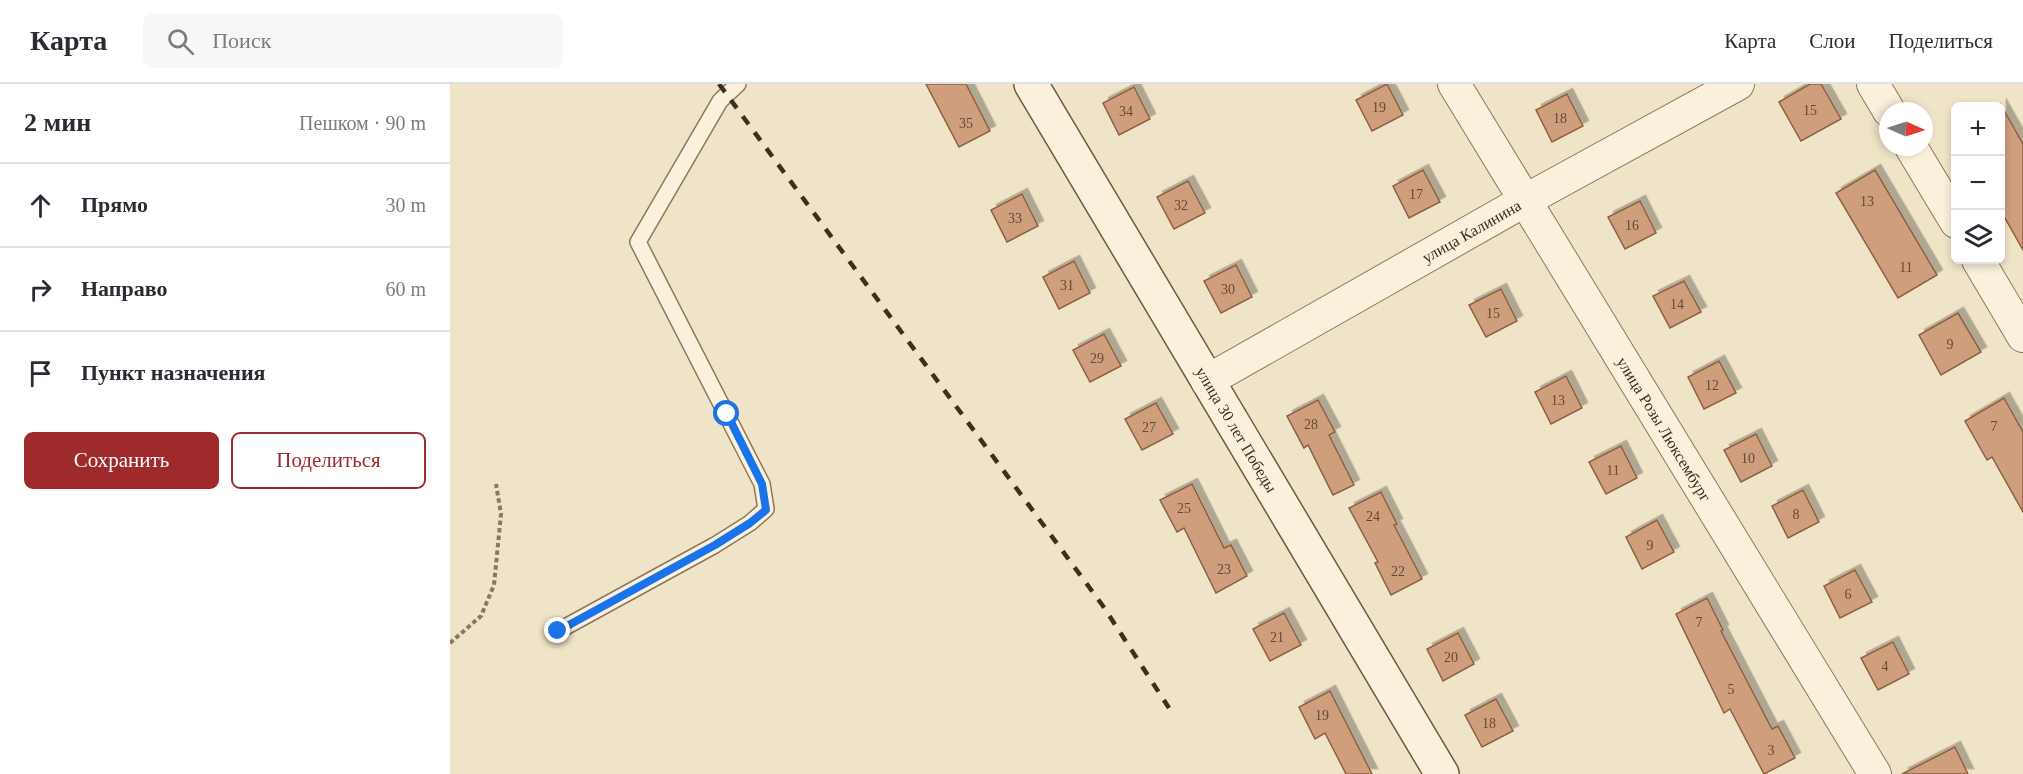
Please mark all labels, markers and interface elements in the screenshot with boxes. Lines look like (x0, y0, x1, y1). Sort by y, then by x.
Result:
search box (143, 14, 563, 68)
text: Карта (30, 25, 107, 56)
icon: search (164, 25, 197, 58)
text: Поиск (212, 28, 271, 53)
text: Карта (1724, 29, 1776, 53)
text: Слои (1809, 29, 1855, 53)
text: Поделиться (1888, 29, 1993, 53)
house number: 19 (1372, 100, 1386, 115)
north arrow (1879, 102, 1933, 156)
map controls (1951, 102, 2005, 264)
button: + (1951, 102, 2005, 156)
house number: 15 (1803, 103, 1817, 118)
house number: 34 (1119, 104, 1133, 119)
text: 2 мин (24, 108, 91, 137)
house number: 18 (1553, 111, 1567, 126)
text: Пешком · 90 m (299, 112, 426, 134)
house number: 35 (959, 116, 973, 131)
button: − (1951, 156, 2005, 210)
house number: 17 (1409, 187, 1423, 202)
icon: ahead (24, 189, 57, 222)
text: Прямо (81, 192, 148, 217)
text: 30 m (385, 194, 426, 216)
house number: 13 (1860, 194, 1874, 209)
street label: улица Калинина (1419, 196, 1524, 266)
house number: 32 (1174, 198, 1188, 213)
button: layers (1951, 210, 2005, 264)
house number: 33 (1008, 211, 1022, 226)
house number: 16 (1625, 218, 1639, 233)
house number: 11 (1899, 260, 1913, 275)
icon: right (24, 273, 57, 306)
text: Направо (81, 276, 167, 301)
text: 60 m (385, 278, 426, 300)
house number: 31 (1060, 278, 1074, 293)
house number: 30 (1221, 282, 1235, 297)
house number: 14 (1670, 297, 1684, 312)
house number: 15 (1486, 306, 1500, 321)
house number: 9 (1947, 337, 1954, 352)
house number: 29 (1090, 351, 1104, 366)
street label: улица Розы Люксембург (1613, 354, 1715, 504)
icon: arrive (24, 357, 57, 390)
text: Пункт назначения (81, 360, 266, 385)
street label: улица 30 лет Победы (1192, 364, 1281, 495)
house number: 12 (1705, 378, 1719, 393)
house number: 13 (1551, 393, 1565, 408)
route start (713, 400, 739, 426)
house number: 28 (1304, 417, 1318, 432)
house number: 7 (1991, 419, 1998, 434)
house number: 27 (1142, 420, 1156, 435)
button: Сохранить (24, 432, 219, 489)
button: Поделиться (231, 432, 426, 489)
house number: 10 (1741, 451, 1755, 466)
house number: 11 (1606, 463, 1620, 478)
house number: 25 (1177, 501, 1191, 516)
house number: 8 (1793, 507, 1800, 522)
house number: 24 (1366, 509, 1380, 524)
house number: 9 (1647, 538, 1654, 553)
house number: 23 (1217, 562, 1231, 577)
house number: 22 (1391, 564, 1405, 579)
house number: 6 (1845, 587, 1852, 602)
house number: 7 (1696, 615, 1703, 630)
route end (544, 617, 570, 643)
house number: 21 (1270, 630, 1284, 645)
house number: 20 (1444, 650, 1458, 665)
house number: 4 (1882, 659, 1889, 674)
house number: 5 (1728, 682, 1735, 697)
house number: 19 (1315, 708, 1329, 723)
house number: 18 (1482, 716, 1496, 731)
house number: 3 (1768, 743, 1775, 758)

